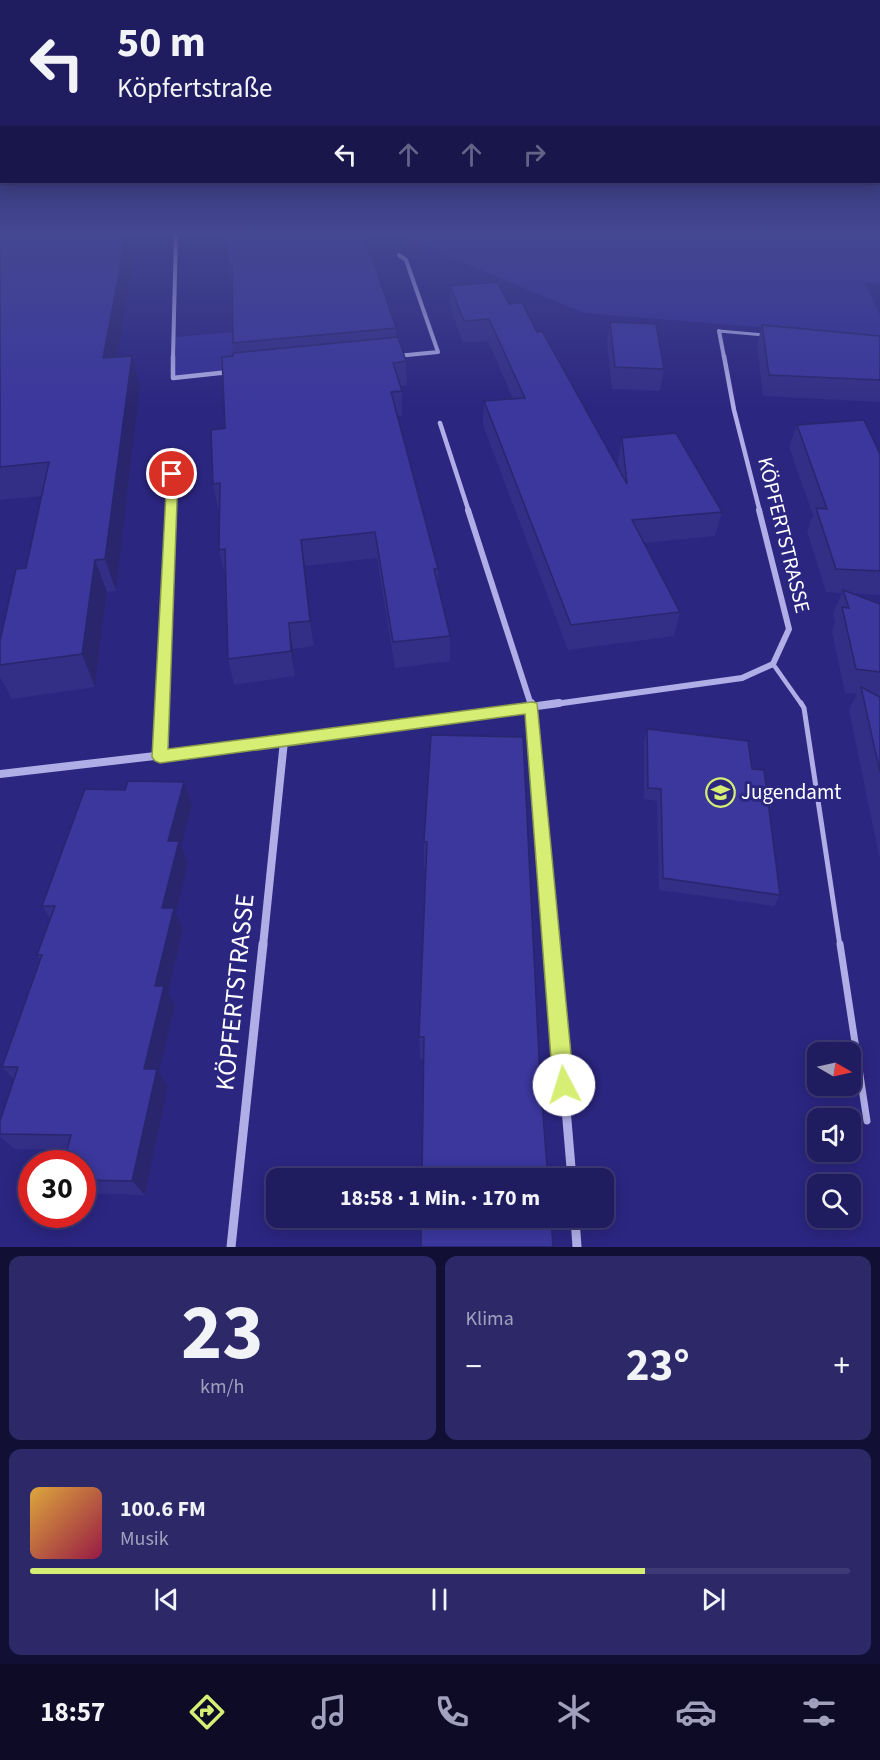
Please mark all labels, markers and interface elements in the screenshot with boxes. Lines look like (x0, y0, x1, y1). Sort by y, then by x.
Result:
text: 50 m (117, 13, 206, 73)
icon: left (18, 24, 96, 102)
text: Köpfertstraße (117, 69, 272, 108)
icon: left (329, 138, 362, 171)
icon: ahead (392, 138, 425, 171)
icon: ahead (455, 138, 488, 171)
icon: right (518, 138, 551, 171)
pin (146, 448, 197, 499)
street label: KÖPFERTSTRASSE (750, 454, 818, 616)
icon: arrive (155, 457, 188, 490)
school or university icon: Jugendamt (704, 776, 736, 808)
place label: Jugendamt (741, 777, 841, 807)
street label: KÖPFERTSTRASSE (206, 892, 264, 1092)
north arrow (807, 1042, 861, 1096)
map controls (807, 1042, 861, 1228)
position arrow (532, 1053, 596, 1117)
button: sound (807, 1108, 861, 1162)
speed limit sign: 30 (18, 1150, 96, 1228)
button: search (807, 1174, 861, 1228)
text: 18:58 · 1 Min. · 170 m (340, 1182, 540, 1214)
text: 23 (181, 1278, 263, 1389)
text: Klima (466, 1305, 514, 1333)
text: 23° (626, 1334, 690, 1398)
text: − (466, 1343, 482, 1390)
text: + (834, 1343, 850, 1390)
text: km/h (200, 1373, 244, 1401)
text: 100.6 FM (120, 1493, 206, 1525)
text: Musik (120, 1525, 169, 1553)
icon: previous (150, 1583, 183, 1616)
icon: pause (423, 1583, 456, 1616)
icon: next (697, 1583, 730, 1616)
icon: directions (186, 1691, 228, 1733)
icon: music (308, 1691, 350, 1733)
icon: phone (431, 1691, 473, 1733)
icon: climate (553, 1691, 595, 1733)
icon: car (675, 1691, 717, 1733)
icon: filters (798, 1691, 840, 1733)
text: 18:57 (40, 1693, 105, 1732)

